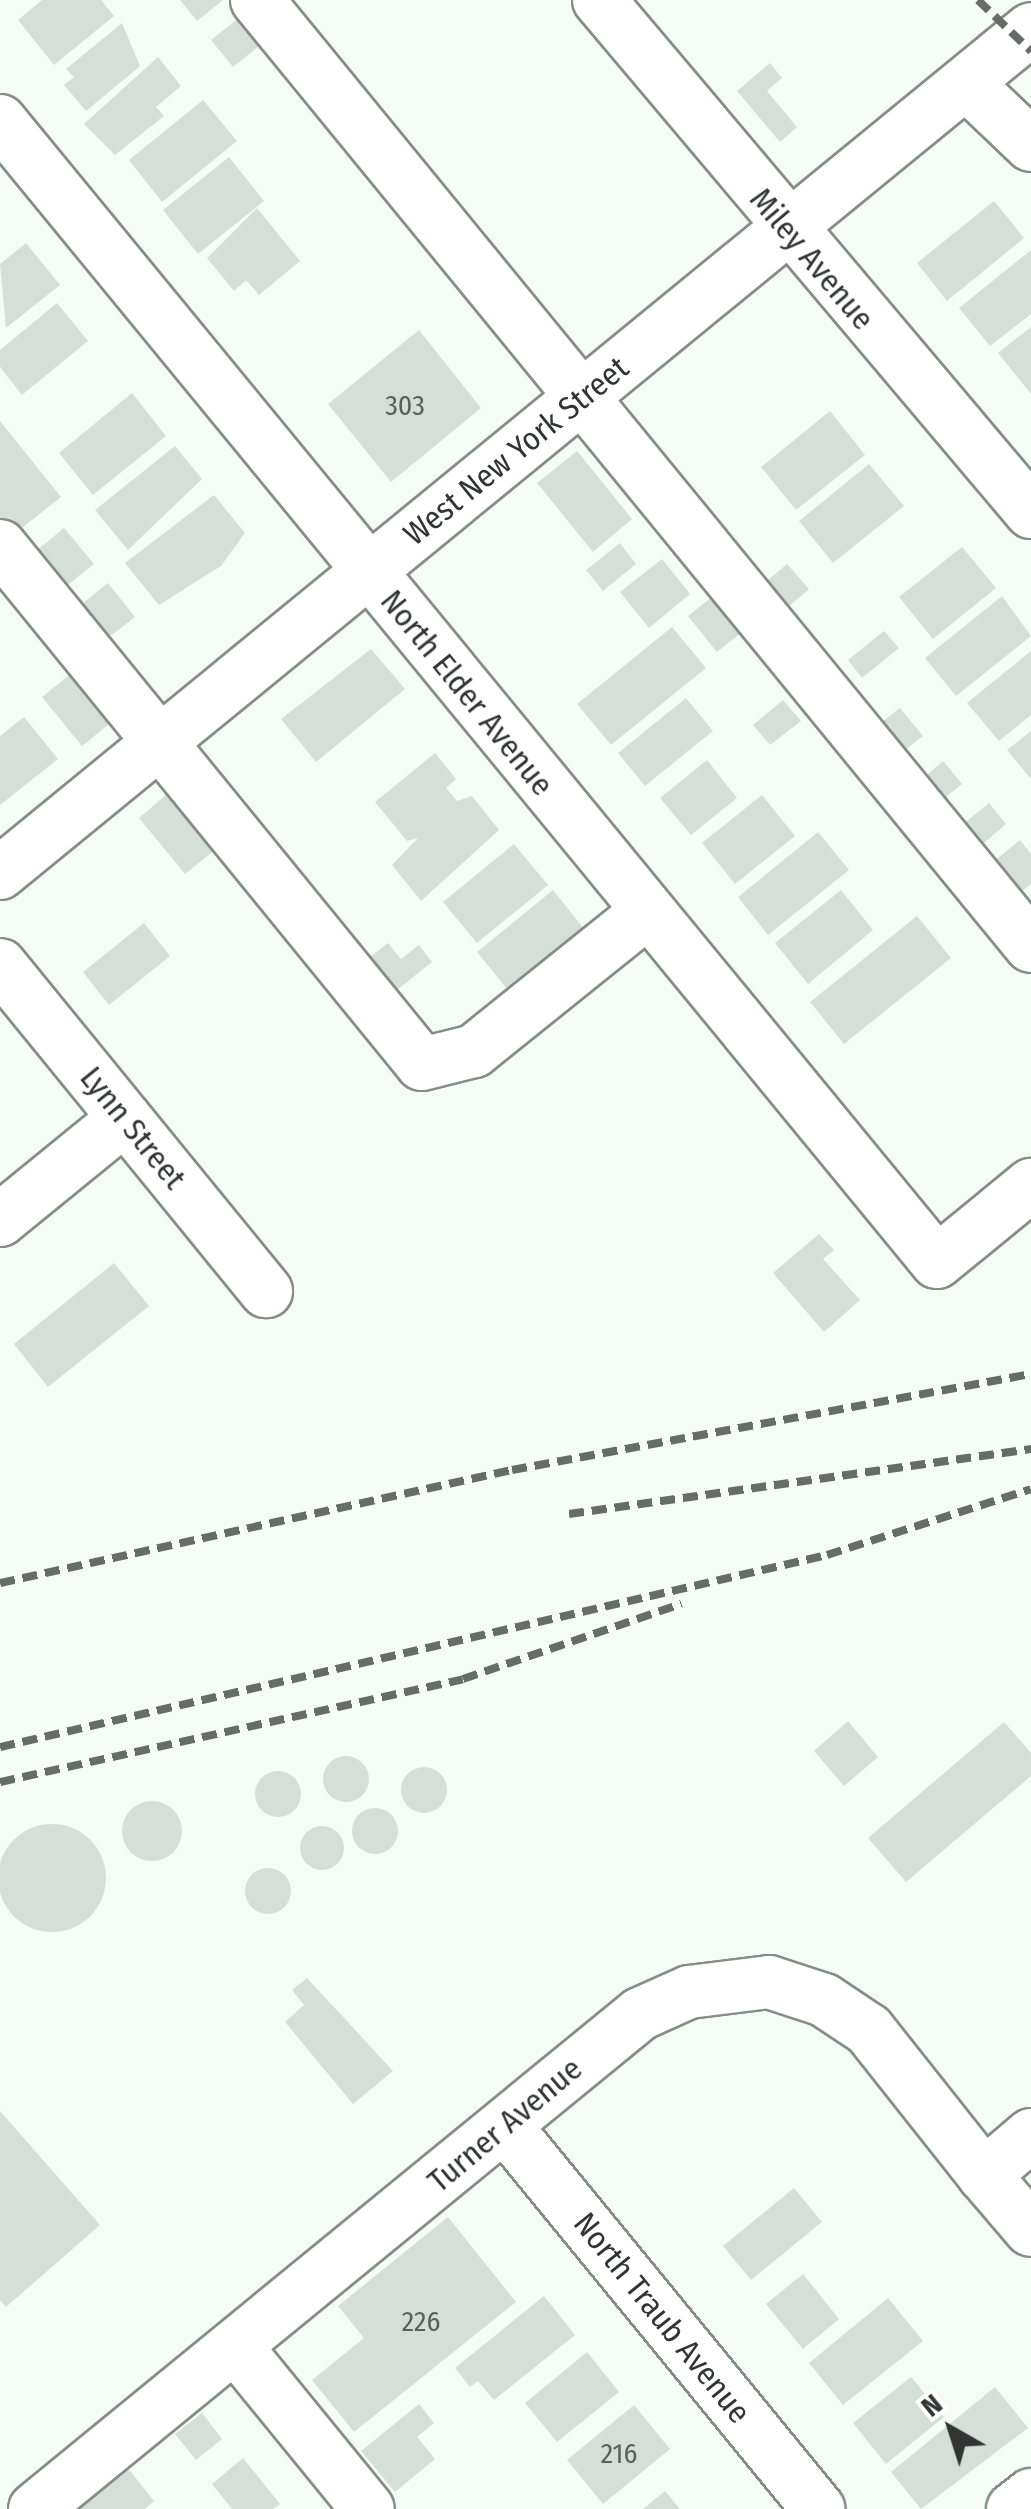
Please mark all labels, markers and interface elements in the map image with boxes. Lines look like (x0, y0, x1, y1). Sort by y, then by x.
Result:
street label: Miley Avenue (742, 180, 882, 338)
street label: West New York Street (396, 349, 636, 553)
house number: 303 (385, 389, 425, 423)
street label: North Elder Avenue (372, 583, 562, 803)
street label: Lynn Street (72, 1059, 194, 1197)
street label: Turner Avenue (420, 2050, 590, 2200)
street label: North Traub Avenue (565, 2205, 759, 2431)
house number: 226 (402, 2305, 440, 2339)
north arrow (901, 2379, 1001, 2479)
text: N (915, 2387, 949, 2423)
house number: 216 (601, 2437, 637, 2471)

